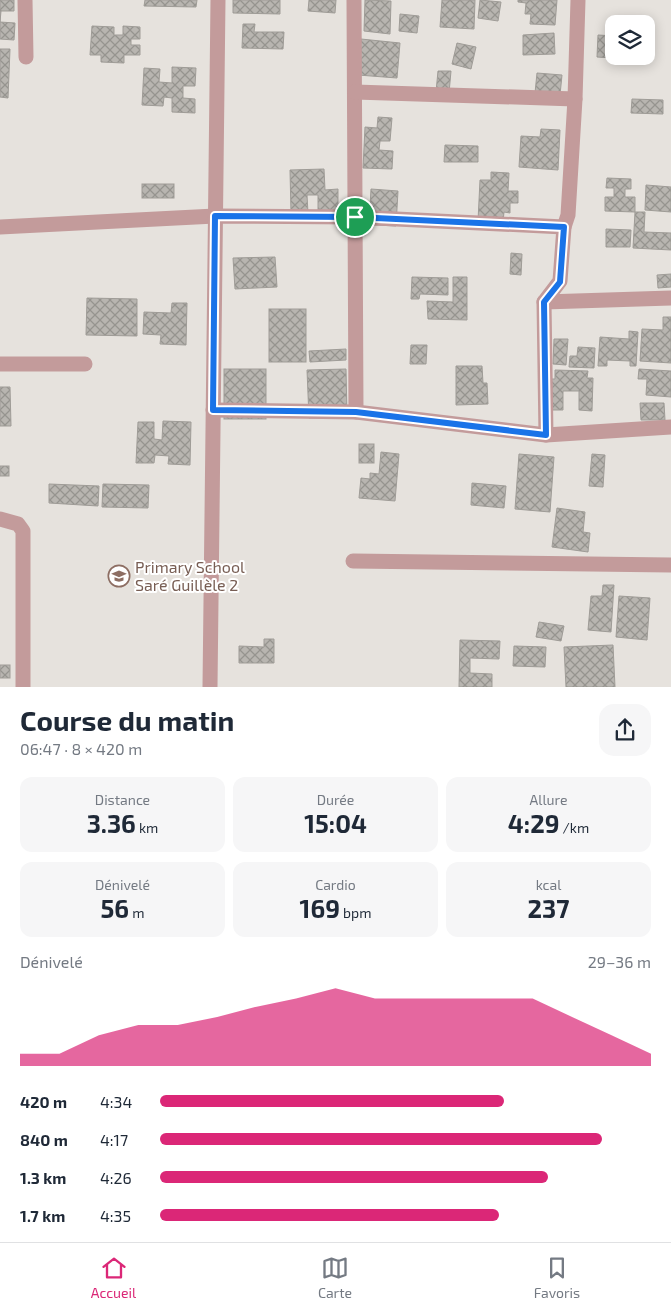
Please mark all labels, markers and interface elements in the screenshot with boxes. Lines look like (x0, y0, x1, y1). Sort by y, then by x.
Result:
map controls (605, 15, 655, 65)
button: layers (605, 15, 655, 65)
pin (334, 196, 376, 238)
icon: arrive (341, 203, 369, 231)
place label: Primary School Saré Guillèle 2 (135, 557, 245, 594)
school or university icon: Primary School Saré Guillèle 2 (107, 564, 131, 588)
text: Course du matin (20, 703, 234, 737)
button: share (599, 704, 651, 756)
text: 06:47 · 8 × 420 m (20, 739, 142, 758)
text: Distance (95, 791, 150, 808)
text: Durée (317, 791, 354, 808)
text: Allure (530, 791, 567, 808)
text: 3.36 (87, 808, 136, 838)
text: 15:04 (304, 808, 367, 838)
text: 4:29 (508, 808, 559, 838)
text: km (136, 819, 158, 836)
text: /km (559, 819, 589, 836)
text: Dénivelé (95, 876, 150, 893)
text: Cardio (315, 876, 356, 893)
text: kcal (536, 876, 561, 893)
text: 56 (101, 893, 129, 923)
text: 169 (300, 893, 340, 923)
text: 237 (528, 893, 569, 923)
text: m (129, 904, 144, 921)
text: bpm (340, 904, 371, 921)
text: Dénivelé (20, 952, 83, 971)
text: 29–36 m (588, 952, 651, 971)
text: 420 m (20, 1092, 67, 1111)
text: 4:34 (100, 1092, 132, 1111)
text: 840 m (20, 1130, 68, 1149)
text: 4:17 (100, 1130, 128, 1149)
text: 1.3 km (20, 1168, 66, 1187)
text: 4:26 (100, 1168, 132, 1187)
text: 1.7 km (20, 1206, 65, 1225)
text: 4:35 (100, 1206, 131, 1225)
tab: Accueil (91, 1254, 136, 1301)
tab: Carte (318, 1254, 352, 1301)
tab: Favoris (534, 1254, 580, 1301)

